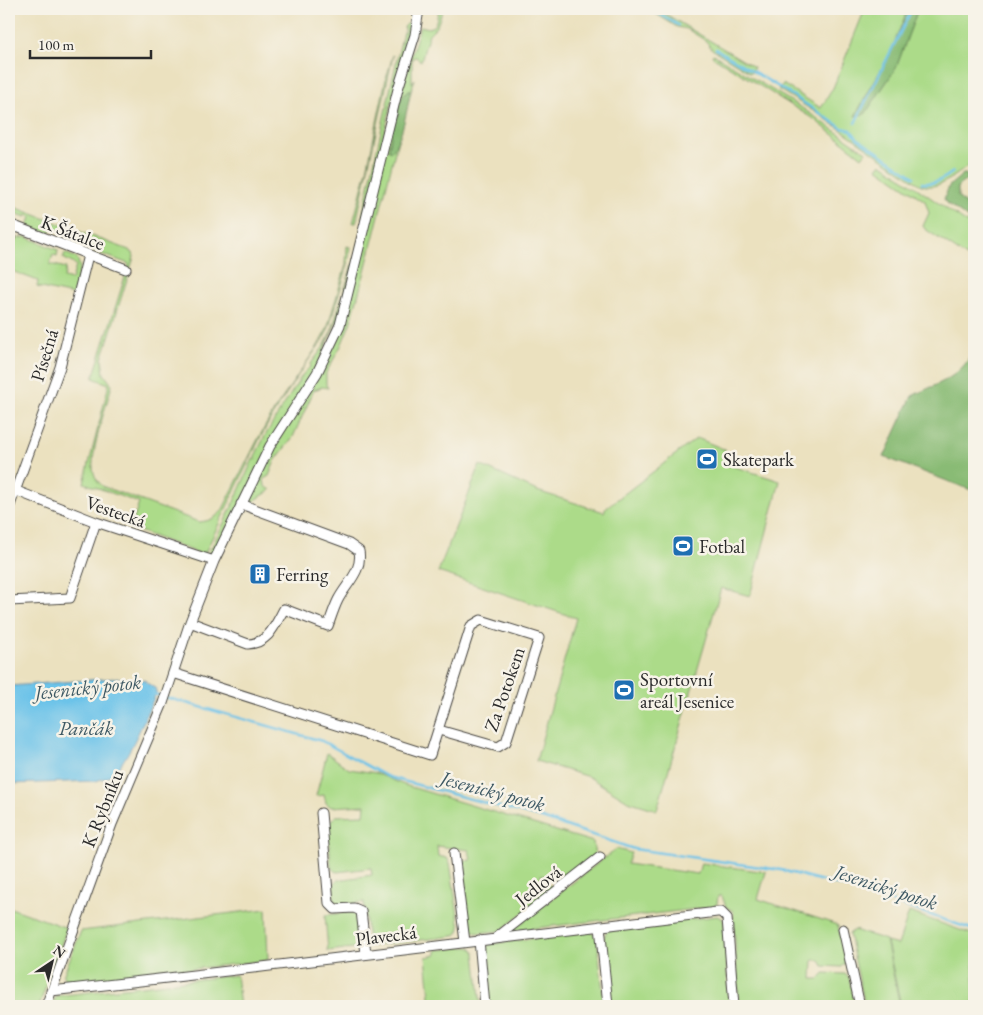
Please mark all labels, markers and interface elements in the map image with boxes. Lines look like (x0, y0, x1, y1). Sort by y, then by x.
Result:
scale bar (30, 28, 151, 60)
text: 100 m (38, 35, 75, 54)
street label: K Šátalce (38, 209, 108, 256)
street label: Písečná (25, 325, 64, 384)
sports icon: Skatepark (695, 447, 719, 471)
place label: Skatepark (723, 447, 795, 472)
street label: Vestecká (83, 490, 150, 533)
sports icon: Fotbal (671, 534, 695, 558)
place label: Fotbal (699, 534, 746, 559)
building icon: Ferring (248, 562, 272, 586)
place label: Ferring (276, 562, 329, 587)
street label: Za Potokem (478, 643, 531, 735)
place label: Sportovní areál Jesenice (640, 667, 734, 714)
water label: Jesenický potok (30, 668, 142, 706)
sports icon: Sportovní areál Jesenice (612, 678, 636, 702)
water label: Pančák (58, 715, 114, 741)
water label: Jesenický potok (434, 764, 548, 817)
street label: K Rybníku (76, 765, 129, 851)
water label: Jesenický potok (827, 857, 941, 916)
street label: Jedlová (508, 859, 567, 913)
street label: Plavecká (354, 919, 419, 952)
north arrow (28, 938, 78, 988)
text: N (50, 941, 70, 962)

